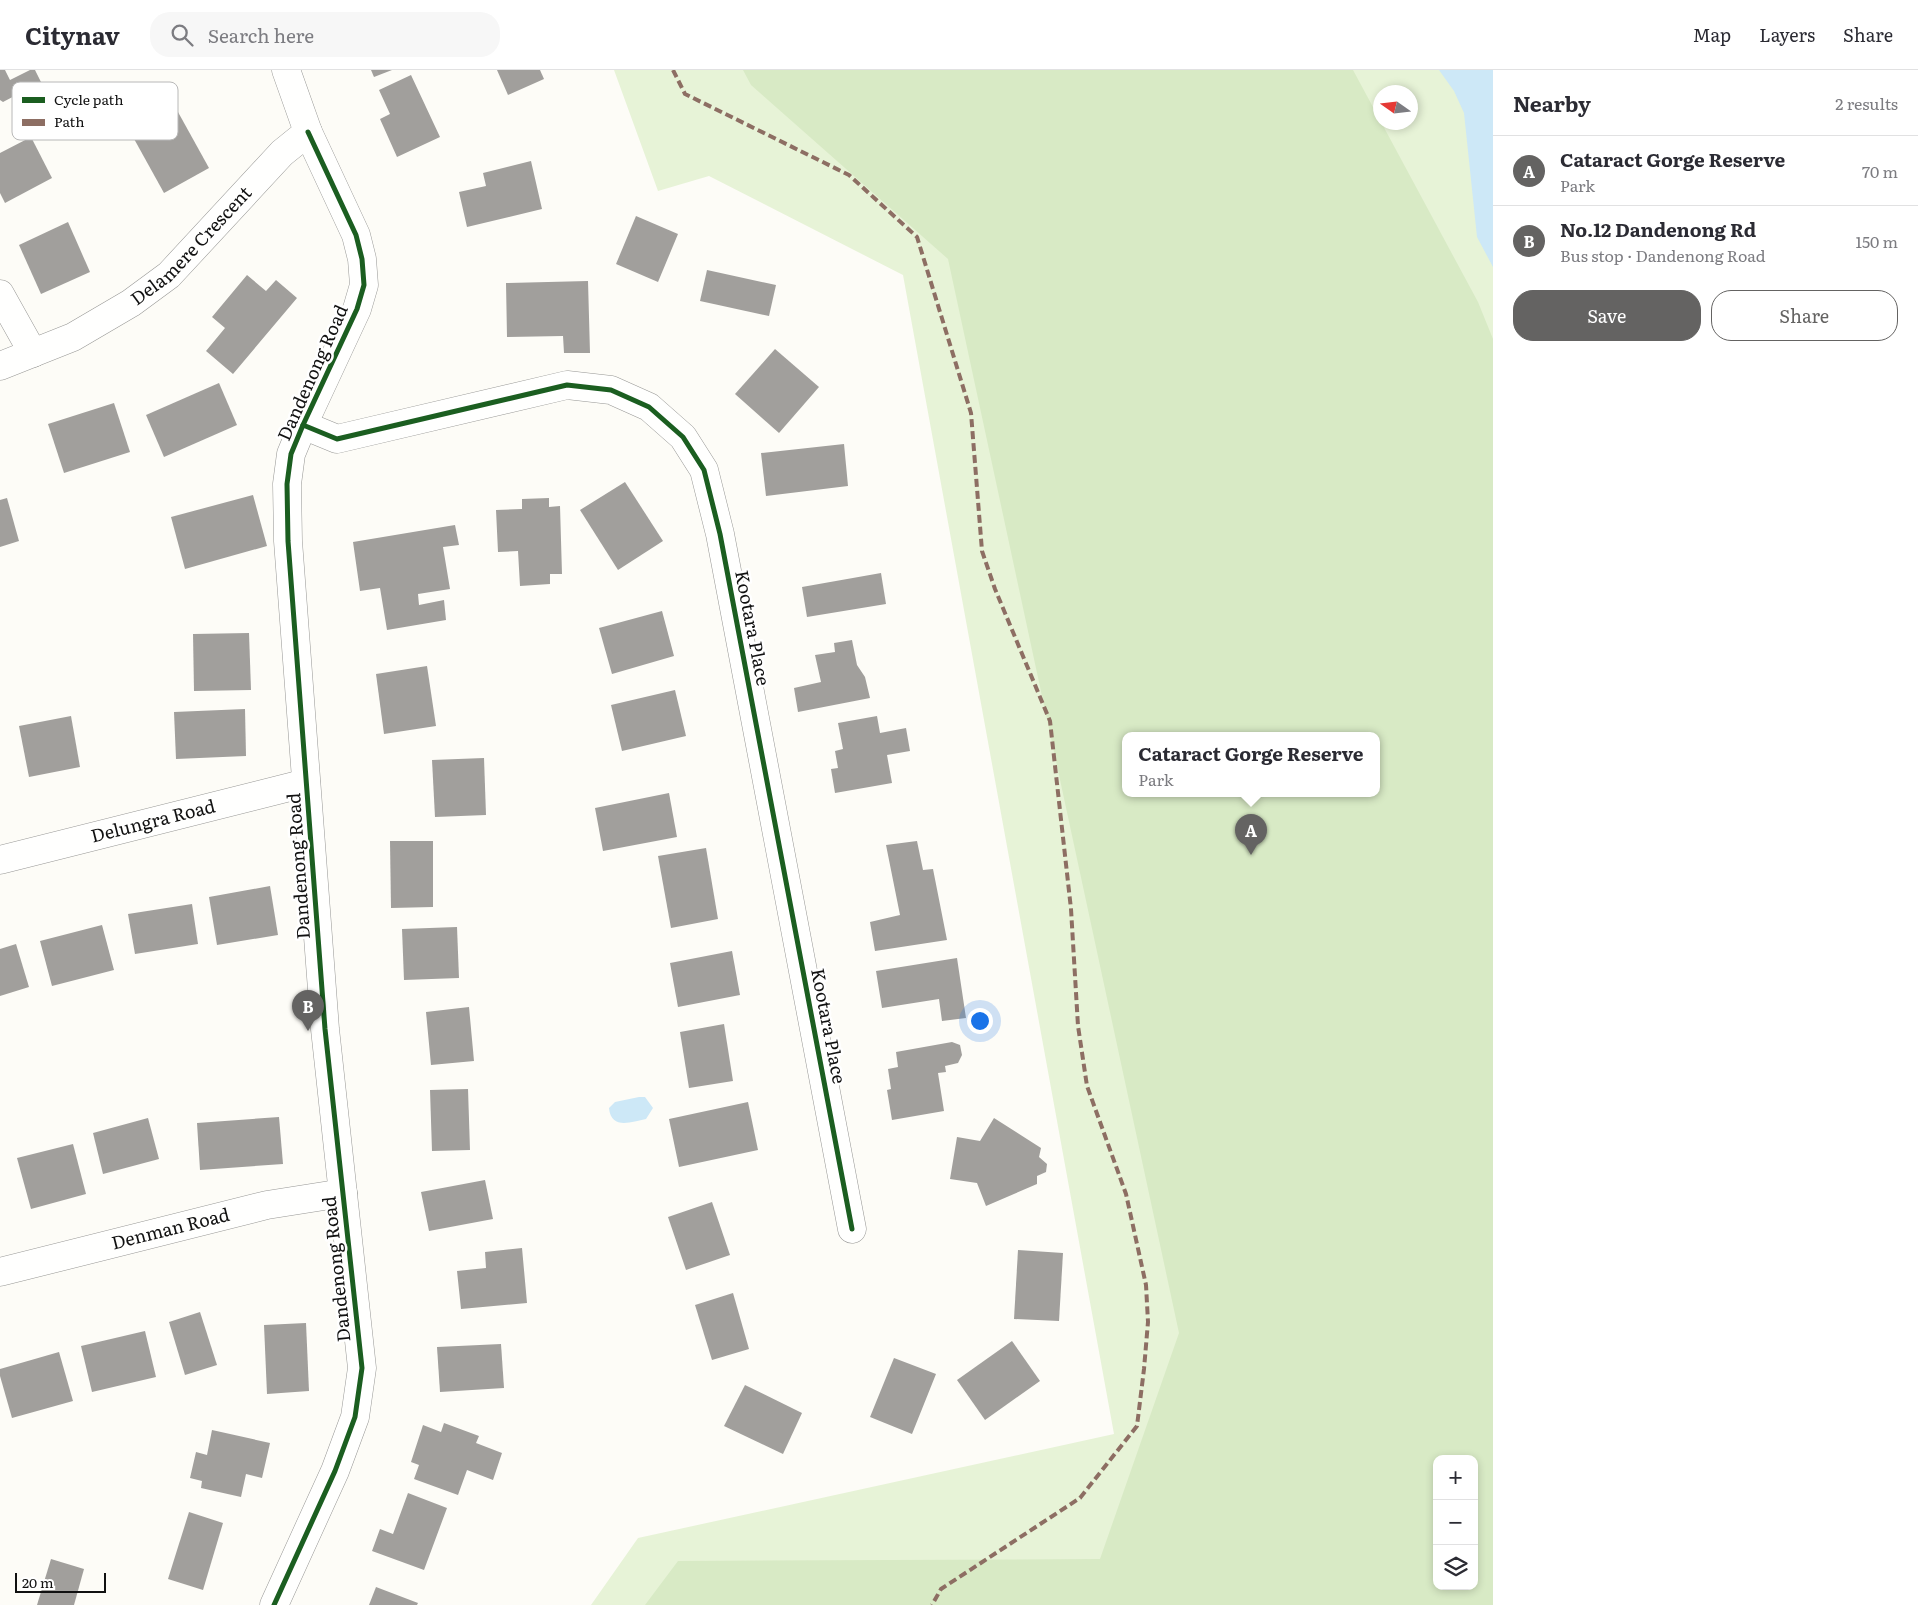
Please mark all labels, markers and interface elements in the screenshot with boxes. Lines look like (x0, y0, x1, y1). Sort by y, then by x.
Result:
search box (150, 12, 500, 57)
text: Citynav (25, 17, 120, 52)
icon: search (168, 21, 196, 49)
text: Search here (208, 21, 314, 49)
text: Map (1693, 21, 1731, 48)
text: Layers (1759, 21, 1815, 48)
text: Share (1843, 21, 1893, 48)
legend (12, 82, 178, 140)
north arrow (1373, 85, 1418, 130)
text: Nearby (1513, 87, 1591, 118)
text: Cycle path (54, 89, 123, 109)
text: 2 results (1835, 91, 1898, 115)
text: Path (54, 111, 84, 131)
text: Cataract Gorge Reserve (1560, 145, 1785, 173)
text: A (1523, 159, 1535, 183)
text: 70 m (1862, 159, 1898, 183)
text: Park (1560, 173, 1595, 197)
street label: Delamere Crescent (124, 179, 258, 311)
text: No.12 Dandenong Rd (1560, 215, 1756, 243)
text: B (1523, 229, 1535, 253)
text: 150 m (1855, 229, 1898, 253)
text: Bus stop · Dandenong Road (1560, 243, 1766, 267)
button: Save (1513, 290, 1701, 341)
button: Share (1711, 290, 1898, 341)
street label: Dandenong Road (270, 300, 354, 445)
street label: Kootara Place (729, 568, 778, 688)
popup (1122, 732, 1380, 797)
text: Cataract Gorge Reserve (1138, 739, 1364, 767)
text: Park (1138, 767, 1173, 791)
street label: Delungra Road (88, 791, 218, 849)
street label: Dandenong Road (279, 792, 316, 940)
pin: A (1235, 814, 1267, 855)
street label: Kootara Place (805, 966, 854, 1086)
pin: B (292, 990, 324, 1031)
your location (967, 1008, 993, 1034)
street label: Dandenong Road (314, 1195, 357, 1343)
street label: Denman Road (108, 1200, 232, 1256)
map controls (1433, 1455, 1478, 1590)
button: + (1433, 1455, 1478, 1500)
button: − (1433, 1500, 1478, 1545)
button: layers (1433, 1545, 1478, 1590)
scale bar (15, 1570, 106, 1593)
text: 20 m (22, 1572, 54, 1592)

